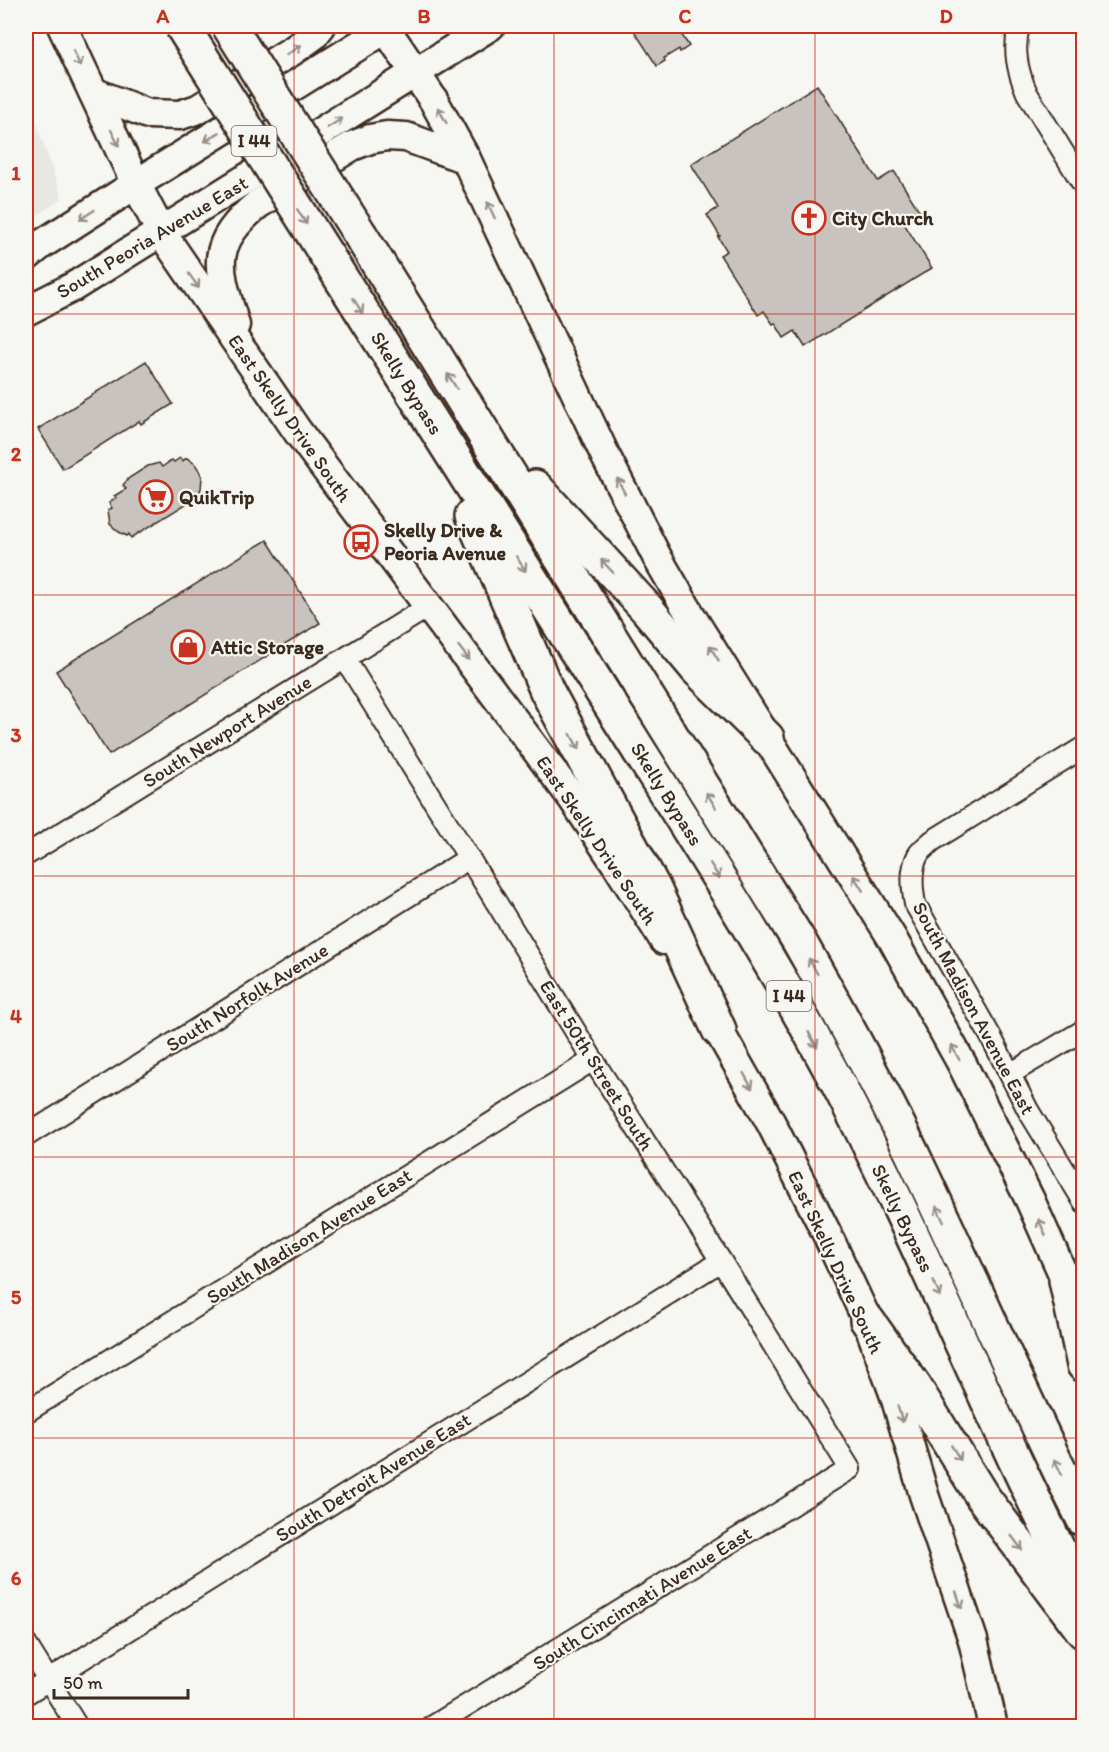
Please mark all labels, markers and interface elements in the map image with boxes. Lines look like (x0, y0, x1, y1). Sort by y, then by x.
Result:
text: A (156, 4, 170, 28)
text: B (418, 4, 431, 28)
text: C (679, 4, 692, 28)
text: D (939, 4, 953, 28)
one-way arrow (285, 44, 301, 56)
one-way arrow (72, 49, 84, 67)
one-way arrow (436, 107, 448, 124)
one-way arrow (327, 117, 344, 130)
road number: I 44 (232, 126, 276, 156)
one-way arrow (110, 128, 121, 146)
one-way arrow (204, 131, 221, 143)
text: 1 (11, 161, 21, 185)
street label: South Peoria Avenue East (52, 170, 252, 304)
church icon: City Church (791, 200, 827, 236)
one-way arrow (484, 202, 496, 220)
place label: City Church (832, 206, 934, 231)
one-way arrow (297, 208, 309, 225)
one-way arrow (79, 210, 96, 222)
one-way arrow (188, 272, 200, 288)
one-way arrow (353, 297, 365, 314)
street label: Skelly Bypass (366, 327, 448, 439)
street label: East Skelly Drive South (223, 330, 357, 507)
one-way arrow (445, 373, 457, 390)
text: 2 (11, 442, 22, 466)
one-way arrow (615, 477, 626, 495)
supermarket icon: QuikTrip (138, 479, 174, 515)
place label: QuikTrip (179, 485, 255, 510)
place label: Skelly Drive & Peoria Avenue (384, 518, 506, 565)
bus stop icon: Skelly Drive & Peoria Avenue (343, 524, 379, 560)
one-way arrow (516, 555, 528, 572)
one-way arrow (600, 558, 614, 573)
shop icon: Attic Storage (170, 629, 206, 665)
place label: Attic Storage (210, 635, 324, 660)
one-way arrow (458, 645, 471, 661)
one-way arrow (708, 645, 720, 662)
street label: South Newport Avenue (138, 669, 316, 793)
text: 3 (11, 723, 22, 747)
one-way arrow (569, 733, 581, 750)
street label: Skelly Bypass (626, 738, 708, 850)
street label: East Skelly Drive South (531, 751, 663, 929)
one-way arrow (705, 792, 717, 809)
one-way arrow (710, 862, 722, 879)
one-way arrow (852, 875, 864, 892)
street label: South Madison Avenue East (908, 898, 1040, 1118)
street label: South Norfolk Avenue (161, 937, 333, 1057)
one-way arrow (807, 958, 819, 975)
street label: East 50th Street South (535, 975, 659, 1155)
road number: I 44 (766, 981, 812, 1011)
text: 4 (10, 1004, 22, 1028)
one-way arrow (808, 1030, 819, 1048)
one-way arrow (949, 1044, 961, 1061)
one-way arrow (742, 1072, 754, 1089)
street label: Skelly Bypass (867, 1160, 940, 1276)
street label: South Madison Avenue East (202, 1163, 416, 1309)
street label: East Skelly Drive South (783, 1167, 889, 1357)
one-way arrow (934, 1206, 946, 1224)
one-way arrow (1036, 1218, 1047, 1236)
one-way arrow (932, 1280, 944, 1298)
text: 5 (11, 1285, 22, 1309)
one-way arrow (895, 1404, 906, 1423)
street label: South Detroit Avenue East (271, 1407, 475, 1547)
one-way arrow (950, 1444, 962, 1461)
one-way arrow (1051, 1459, 1063, 1477)
street label: South Cincinnati Avenue East (528, 1520, 756, 1675)
one-way arrow (1011, 1534, 1023, 1550)
text: 6 (11, 1566, 22, 1590)
one-way arrow (954, 1590, 965, 1609)
scale bar (54, 1662, 188, 1700)
text: 50 m (63, 1672, 103, 1694)

